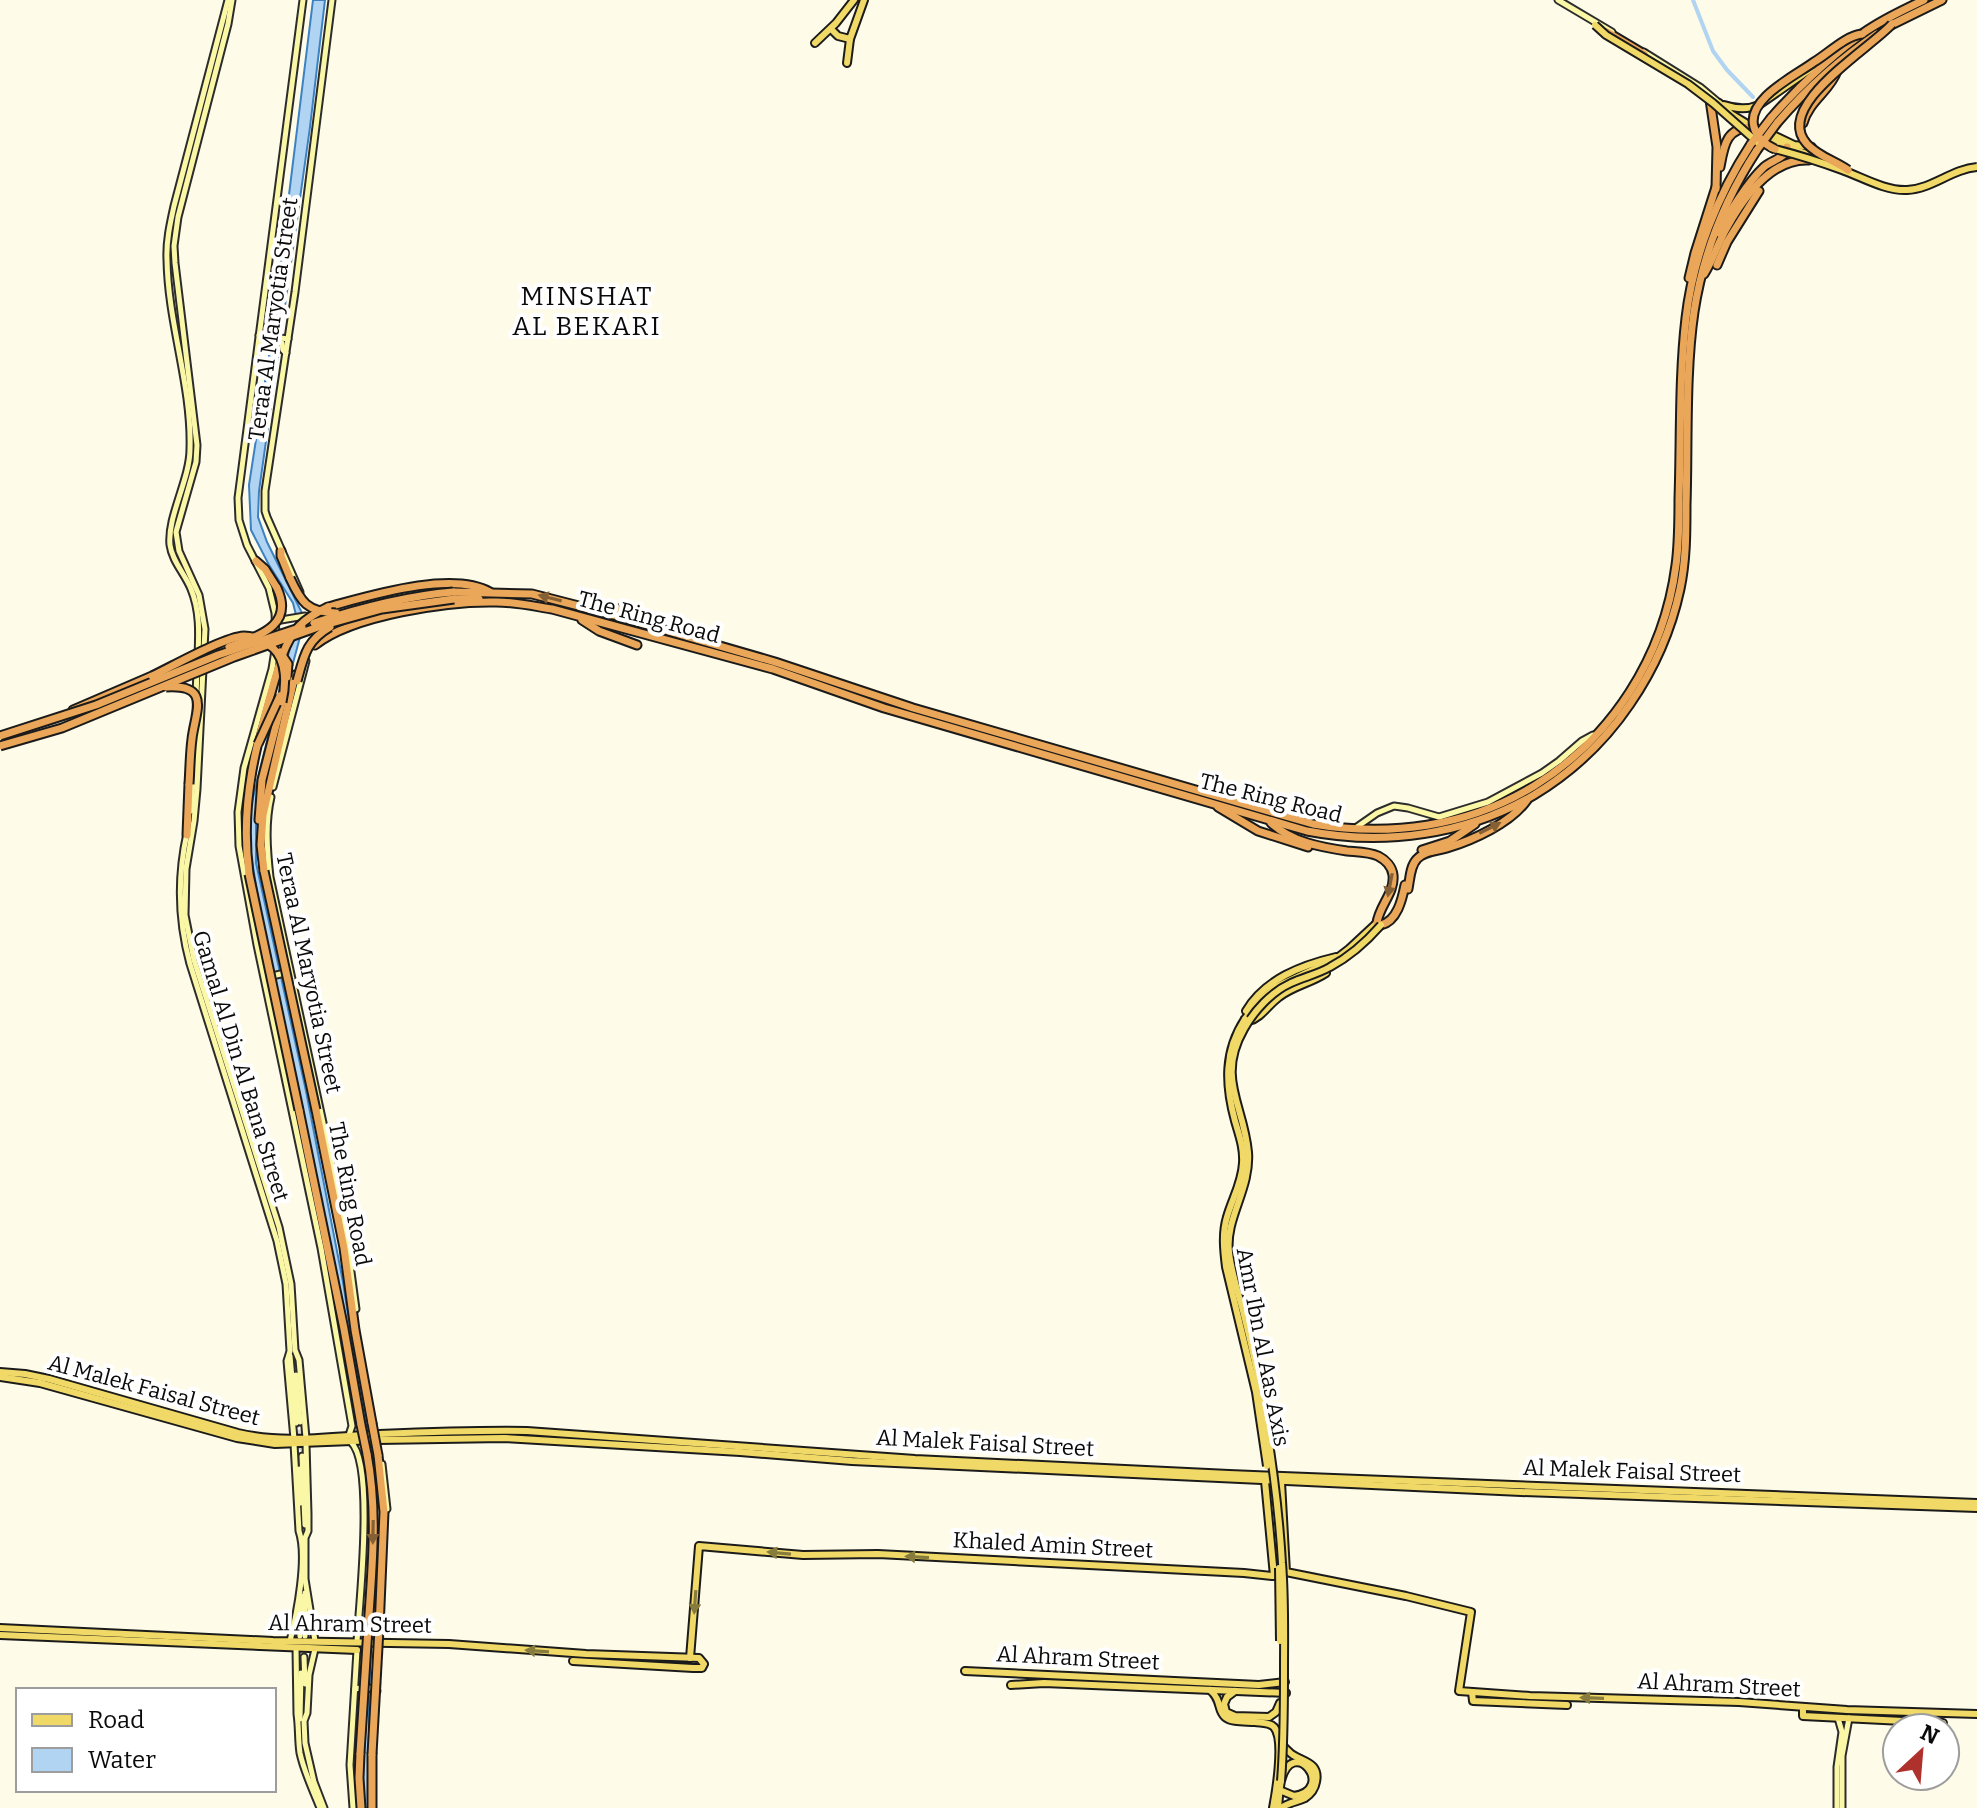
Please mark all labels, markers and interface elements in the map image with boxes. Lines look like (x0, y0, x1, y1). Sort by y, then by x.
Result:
street label: Teraa Al Maryotia Street (243, 196, 303, 442)
district label: MINSHAT AL BEKARI (512, 281, 662, 342)
street label: The Ring Road (575, 585, 723, 649)
one-way arrow (537, 591, 562, 603)
street label: The Ring Road (1197, 767, 1345, 829)
one-way arrow (1479, 822, 1502, 835)
street label: Teraa Al Maryotia Street (270, 850, 348, 1096)
one-way arrow (1383, 873, 1395, 898)
street label: Gamal Al Din Al Bana Street (187, 927, 295, 1205)
street label: The Ring Road (323, 1120, 377, 1268)
street label: Amr Ibn Al Aas Axis (1230, 1245, 1296, 1449)
street label: Al Malek Faisal Street (45, 1349, 263, 1431)
street label: Al Malek Faisal Street (875, 1424, 1095, 1462)
street label: Al Malek Faisal Street (1522, 1454, 1742, 1488)
one-way arrow (367, 1520, 380, 1545)
street label: Khaled Amin Street (952, 1526, 1154, 1564)
one-way arrow (766, 1546, 791, 1559)
one-way arrow (904, 1550, 929, 1563)
one-way arrow (688, 1590, 701, 1615)
street label: Al Ahram Street (268, 1609, 432, 1639)
street label: Al Ahram Street (996, 1640, 1160, 1676)
one-way arrow (524, 1644, 549, 1657)
street label: Al Ahram Street (1637, 1667, 1801, 1703)
legend (16, 1688, 276, 1792)
one-way arrow (1578, 1692, 1604, 1705)
text: Road (88, 1706, 144, 1734)
north arrow (1881, 1712, 1961, 1792)
text: N (1916, 1719, 1943, 1750)
text: Water (88, 1746, 156, 1774)

